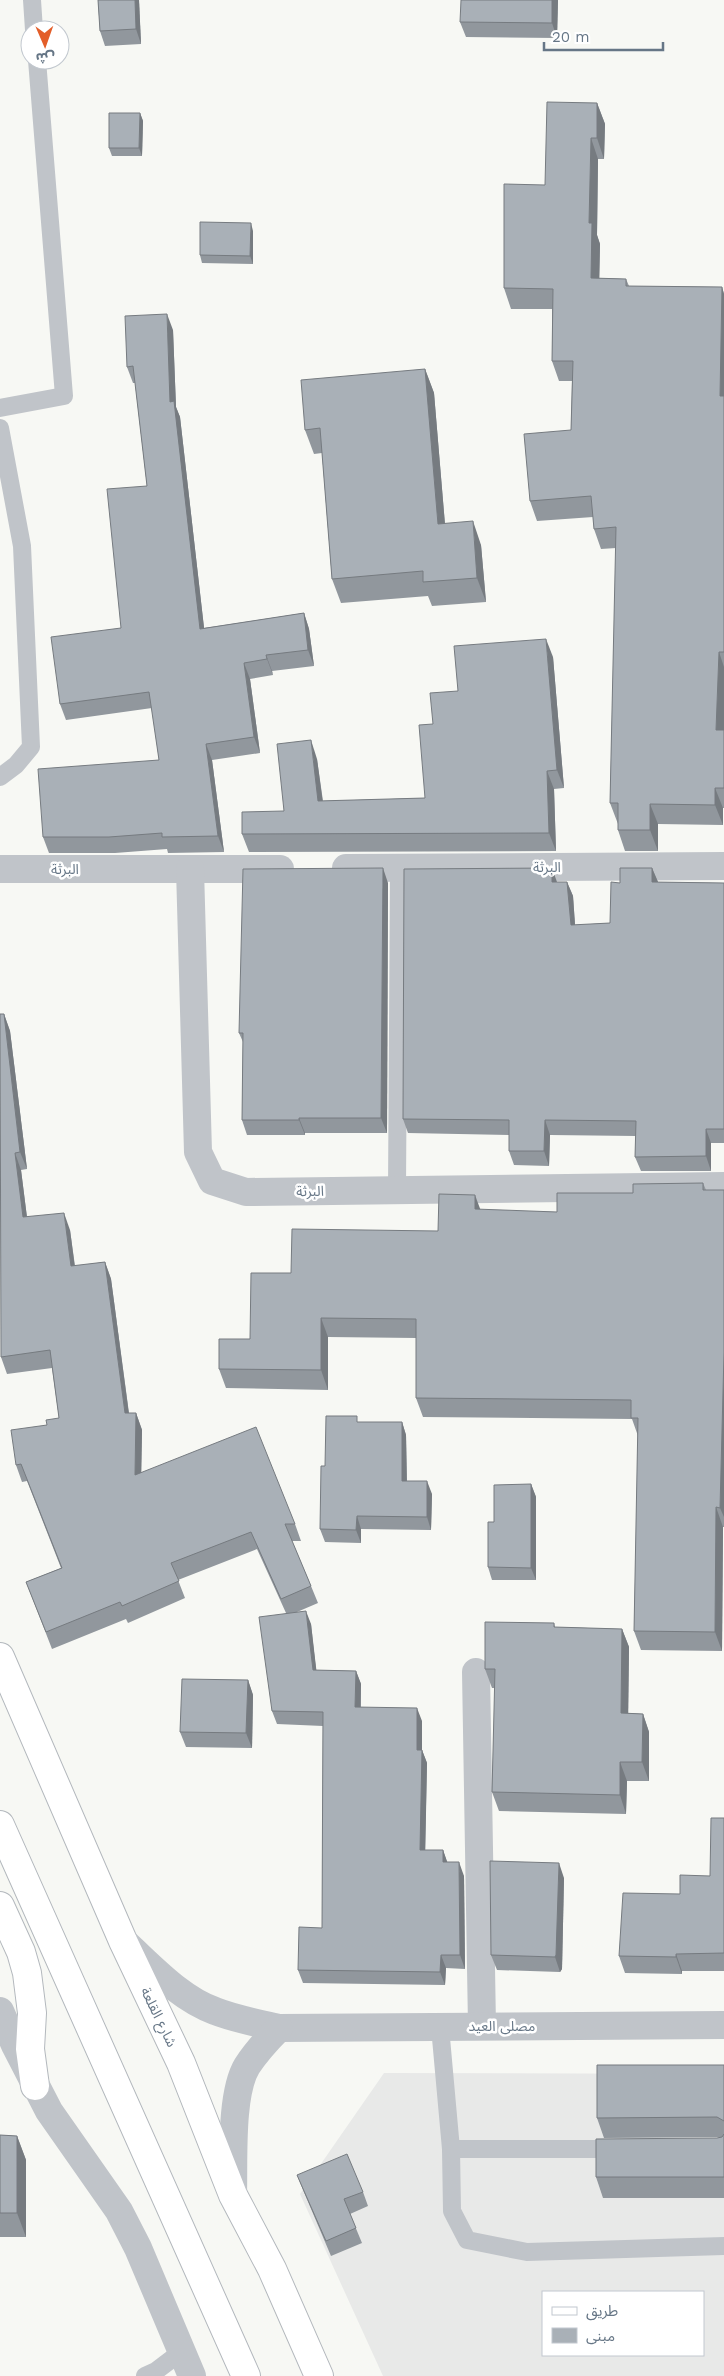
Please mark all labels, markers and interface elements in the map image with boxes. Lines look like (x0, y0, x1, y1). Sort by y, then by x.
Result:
north arrow (20, 20, 70, 70)
scale bar (544, 20, 663, 52)
text: 20 m (552, 28, 590, 46)
text: ش (36, 50, 55, 66)
street label: البرثة (533, 859, 561, 876)
street label: البرثة (51, 861, 79, 878)
street label: البرثة (296, 1183, 324, 1200)
street label: شارع القلعة (135, 1985, 180, 2051)
street label: مصلى العيد (469, 2018, 535, 2035)
legend (542, 2291, 704, 2356)
text: طريق (586, 2302, 618, 2321)
text: مبنى (586, 2327, 615, 2345)

